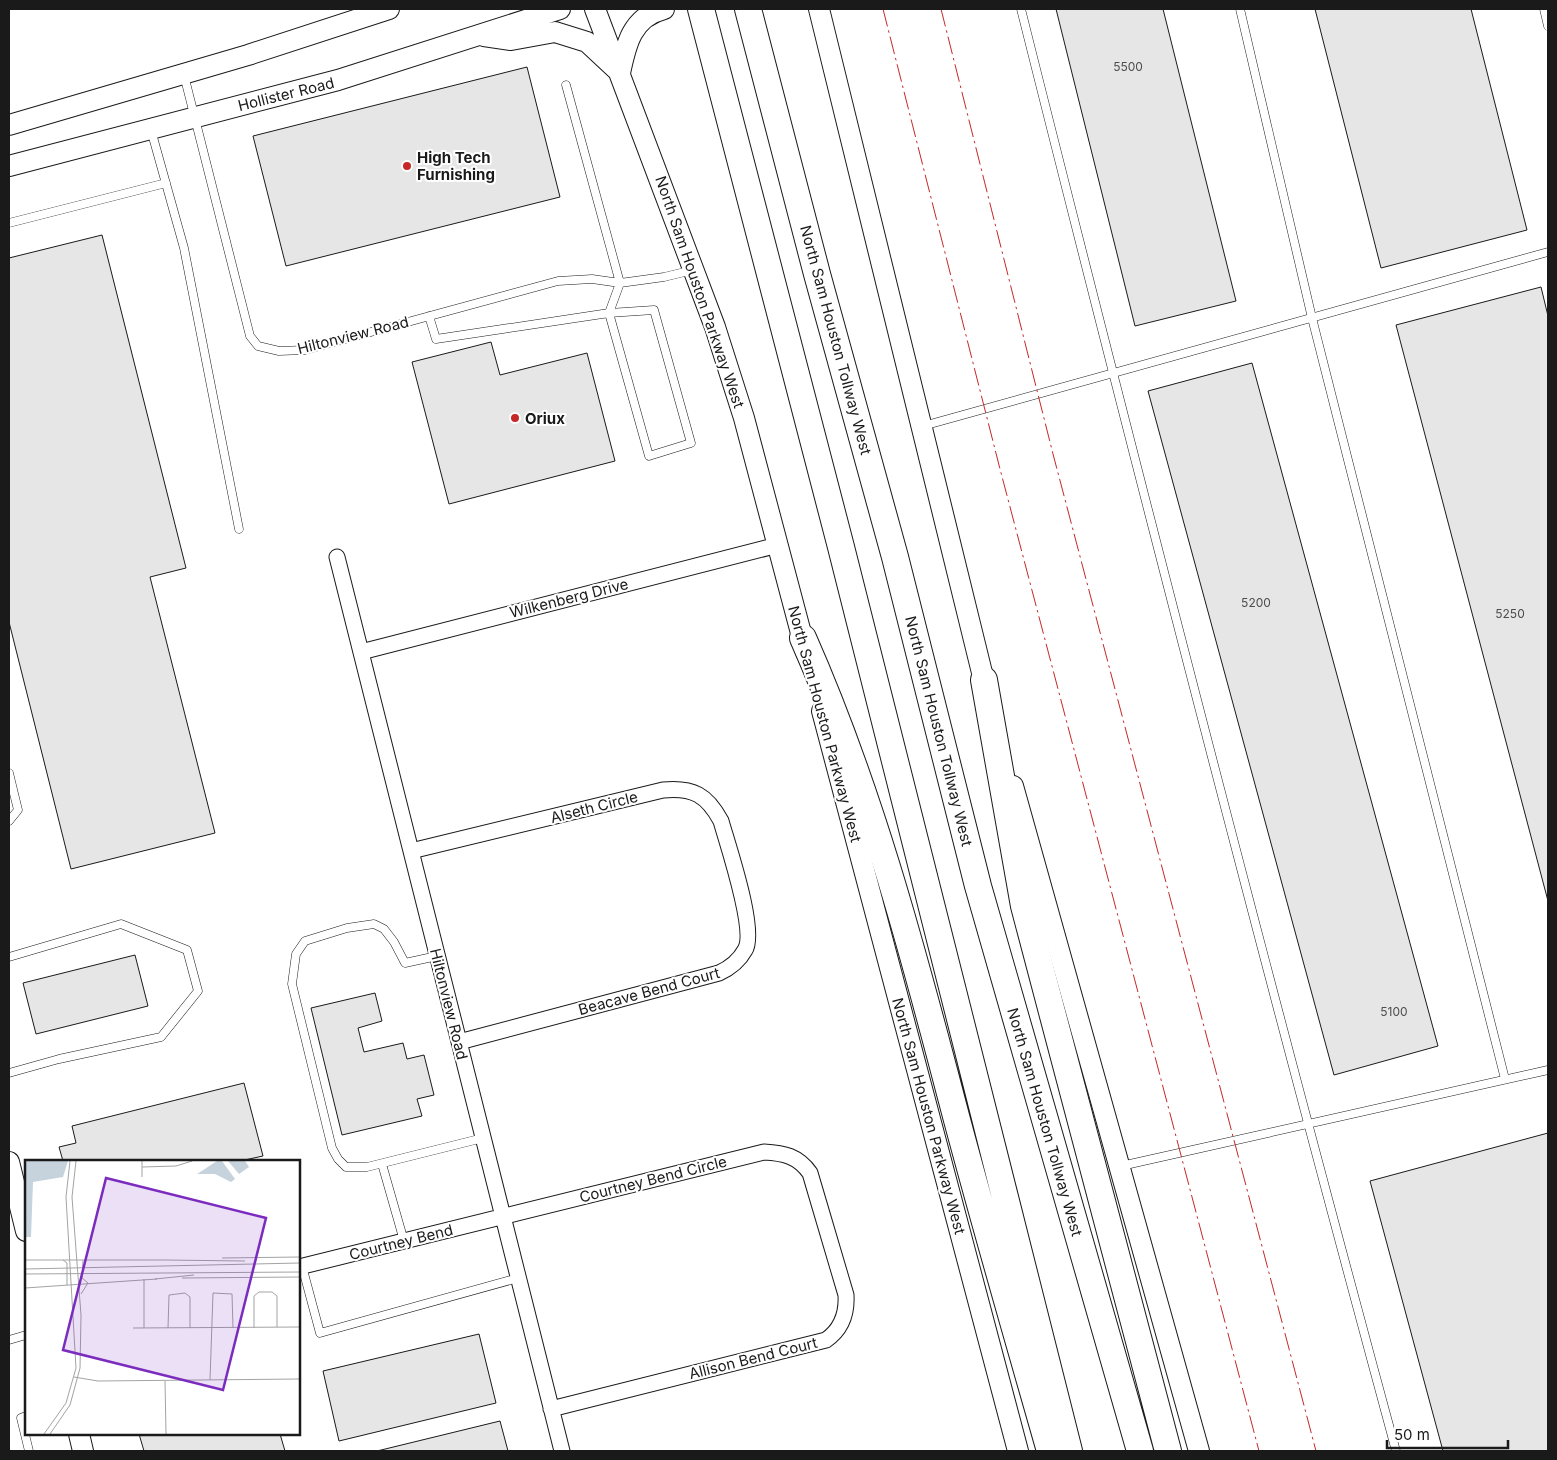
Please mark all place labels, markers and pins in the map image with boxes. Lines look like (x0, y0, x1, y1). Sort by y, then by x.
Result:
place label: High Tech Furnishing (417, 148, 495, 184)
marker: High Tech Furnishing (401, 160, 413, 172)
place label: Oriux (525, 409, 565, 428)
marker: Oriux (509, 412, 521, 424)

